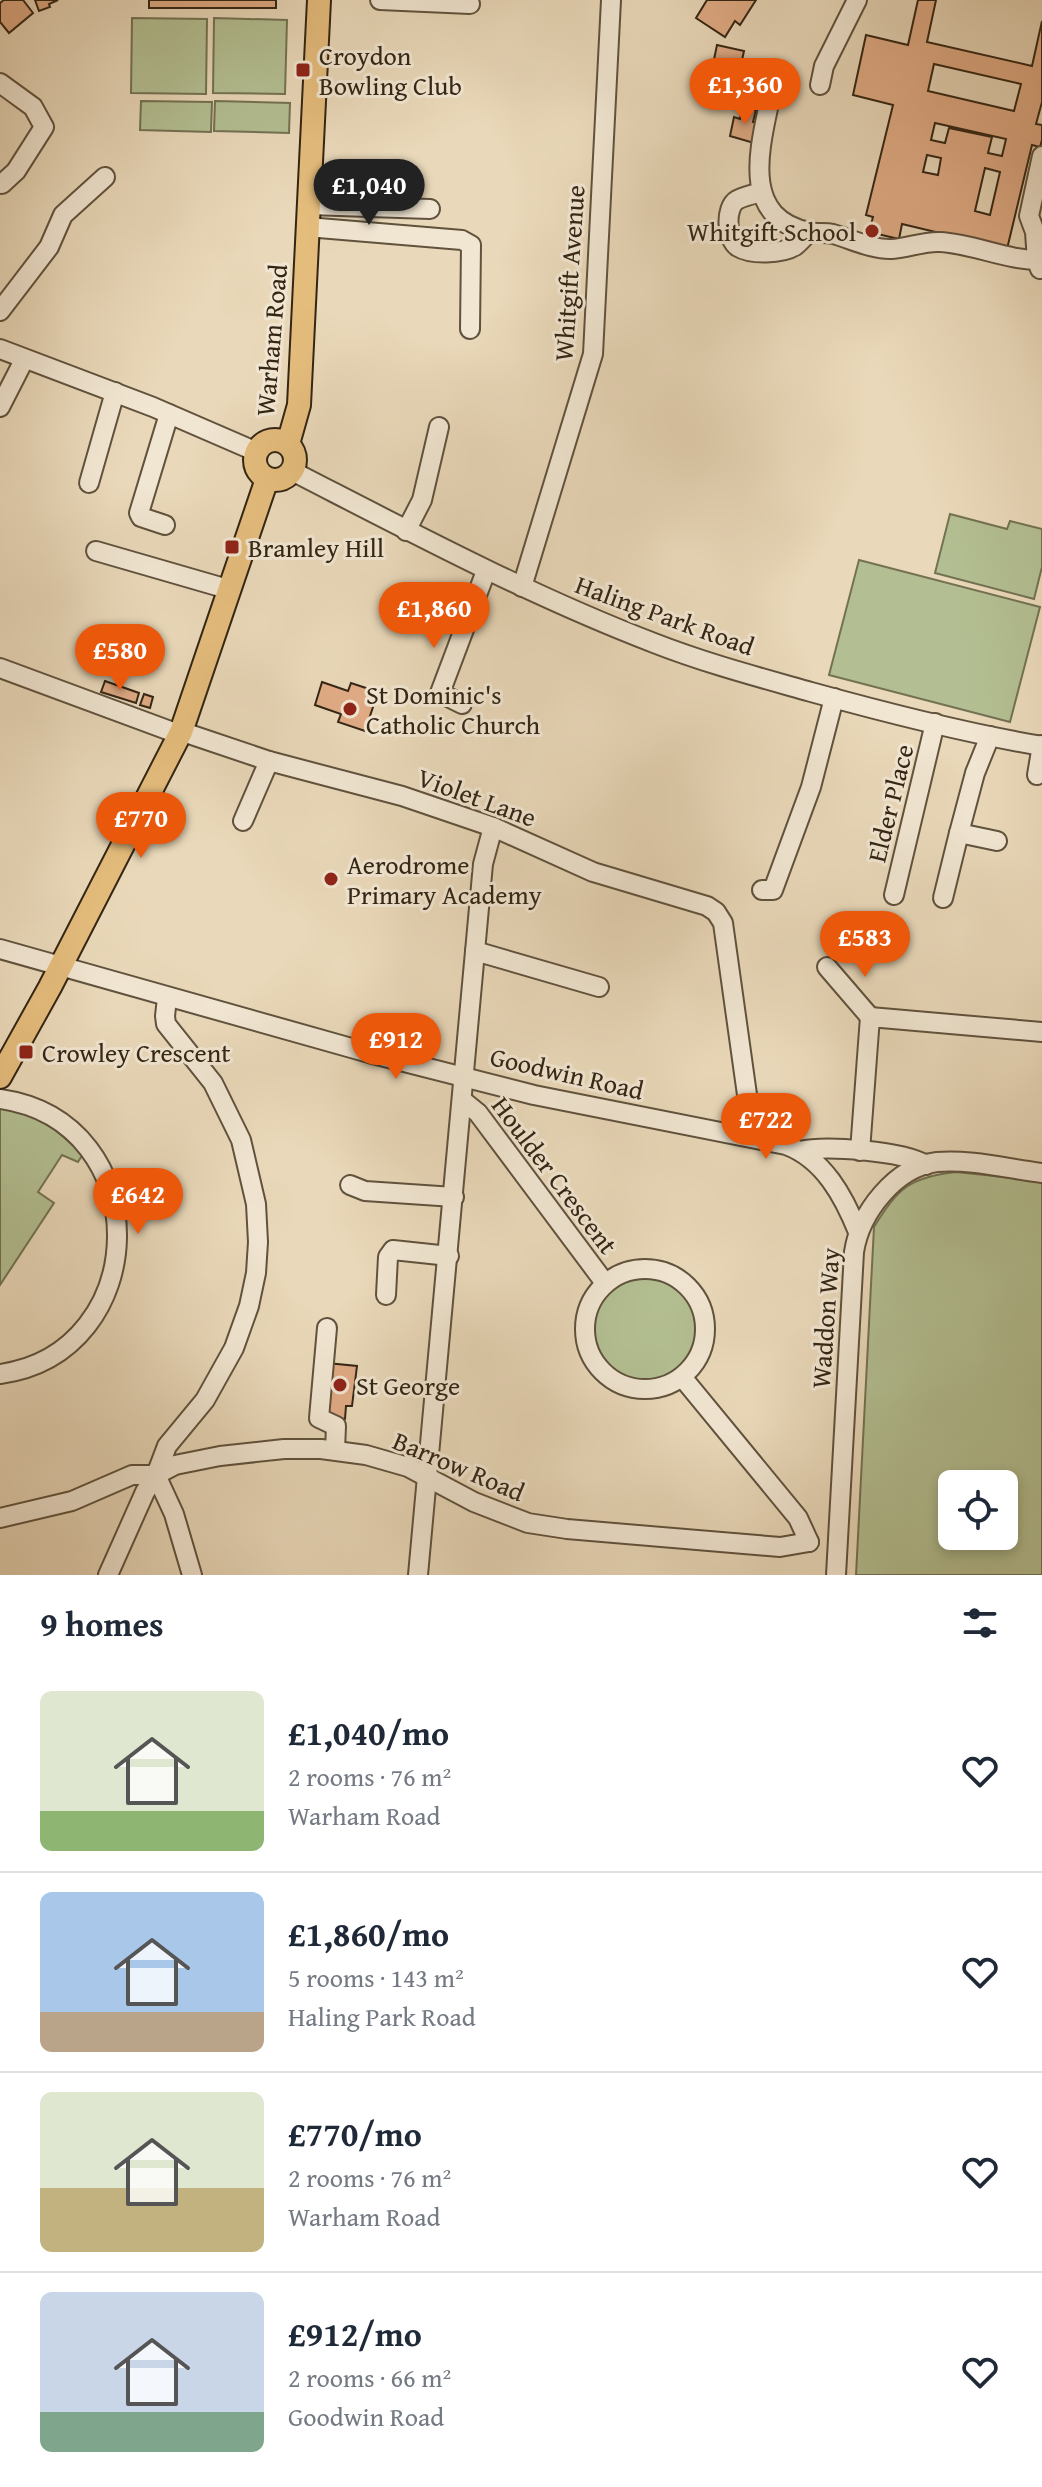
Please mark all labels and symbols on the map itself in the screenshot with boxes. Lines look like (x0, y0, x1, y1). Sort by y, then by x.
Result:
place label: Croydon Bowling Club (319, 36, 462, 105)
pin: £1,360 (680, 58, 810, 126)
marker: Croydon Bowling Club (294, 61, 312, 79)
pin: £1,040 (304, 159, 434, 227)
street label: Whitgift Avenue (543, 184, 595, 362)
place label: Whitgift School (687, 212, 856, 251)
marker: Whitgift School (863, 222, 881, 240)
street label: Warham Road (245, 262, 297, 418)
place label: Bramley Hill (248, 528, 384, 567)
marker: Bramley Hill (223, 538, 241, 556)
street label: Haling Park Road (570, 565, 760, 665)
pin: £1,860 (369, 582, 499, 650)
pin: £580 (73, 624, 167, 692)
place label: St Dominic's Catholic Church (366, 675, 541, 744)
marker: St Dominic's Catholic Church (341, 700, 359, 718)
street label: Elder Place (857, 740, 923, 866)
street label: Violet Lane (412, 758, 542, 836)
pin: £770 (94, 792, 188, 860)
place label: Aerodrome Primary Academy (347, 845, 542, 914)
marker: Aerodrome Primary Academy (322, 870, 340, 888)
pin: £583 (818, 911, 912, 979)
pin: £912 (349, 1013, 443, 1081)
place label: Crowley Crescent (42, 1033, 230, 1072)
street label: Goodwin Road (487, 1036, 648, 1110)
marker: Crowley Crescent (17, 1043, 35, 1061)
street label: Houlder Crescent (483, 1088, 627, 1262)
pin: £722 (719, 1093, 813, 1161)
pin: £642 (91, 1168, 185, 1236)
street label: Waddon Way (801, 1246, 849, 1390)
place label: St George (356, 1366, 460, 1405)
marker: St George (331, 1376, 349, 1394)
street label: Barrow Road (387, 1421, 531, 1511)

